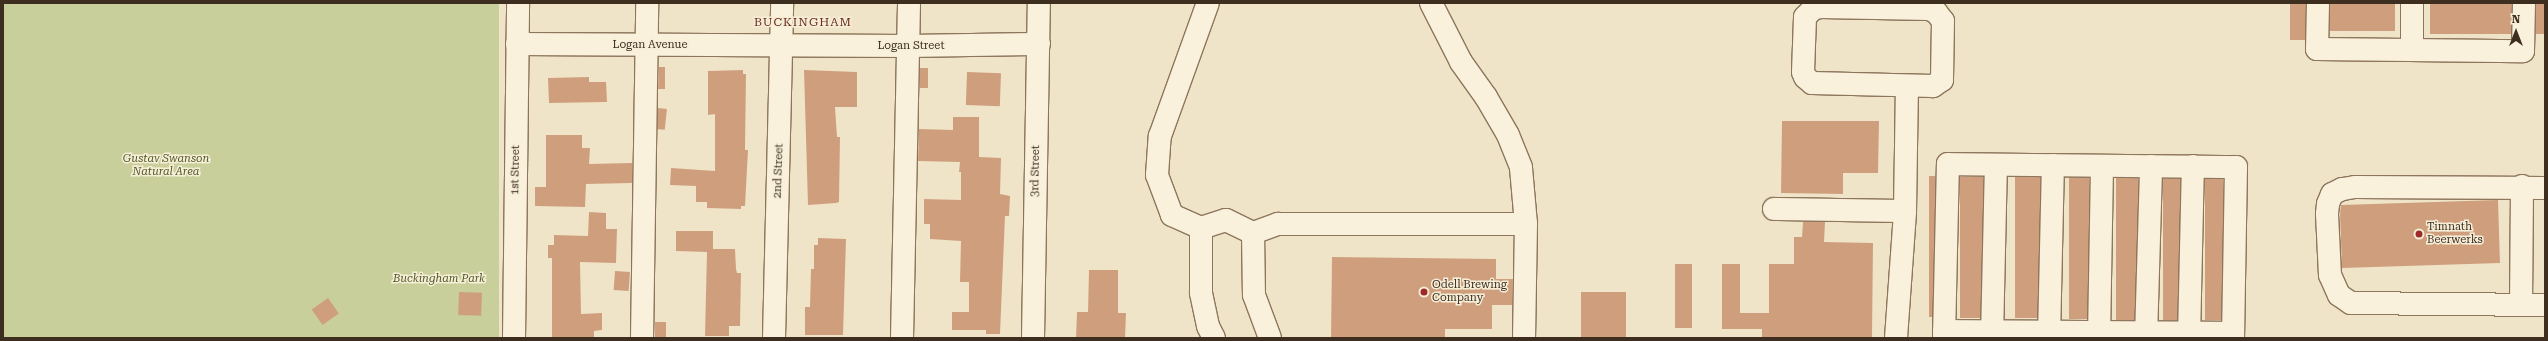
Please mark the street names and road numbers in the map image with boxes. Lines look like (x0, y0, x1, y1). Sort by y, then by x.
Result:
street label: Logan Avenue (613, 38, 687, 52)
street label: Logan Street (877, 39, 945, 53)
street label: 2nd Street (771, 143, 787, 199)
street label: 1st Street (509, 145, 523, 195)
street label: 3rd Street (1029, 145, 1043, 197)

